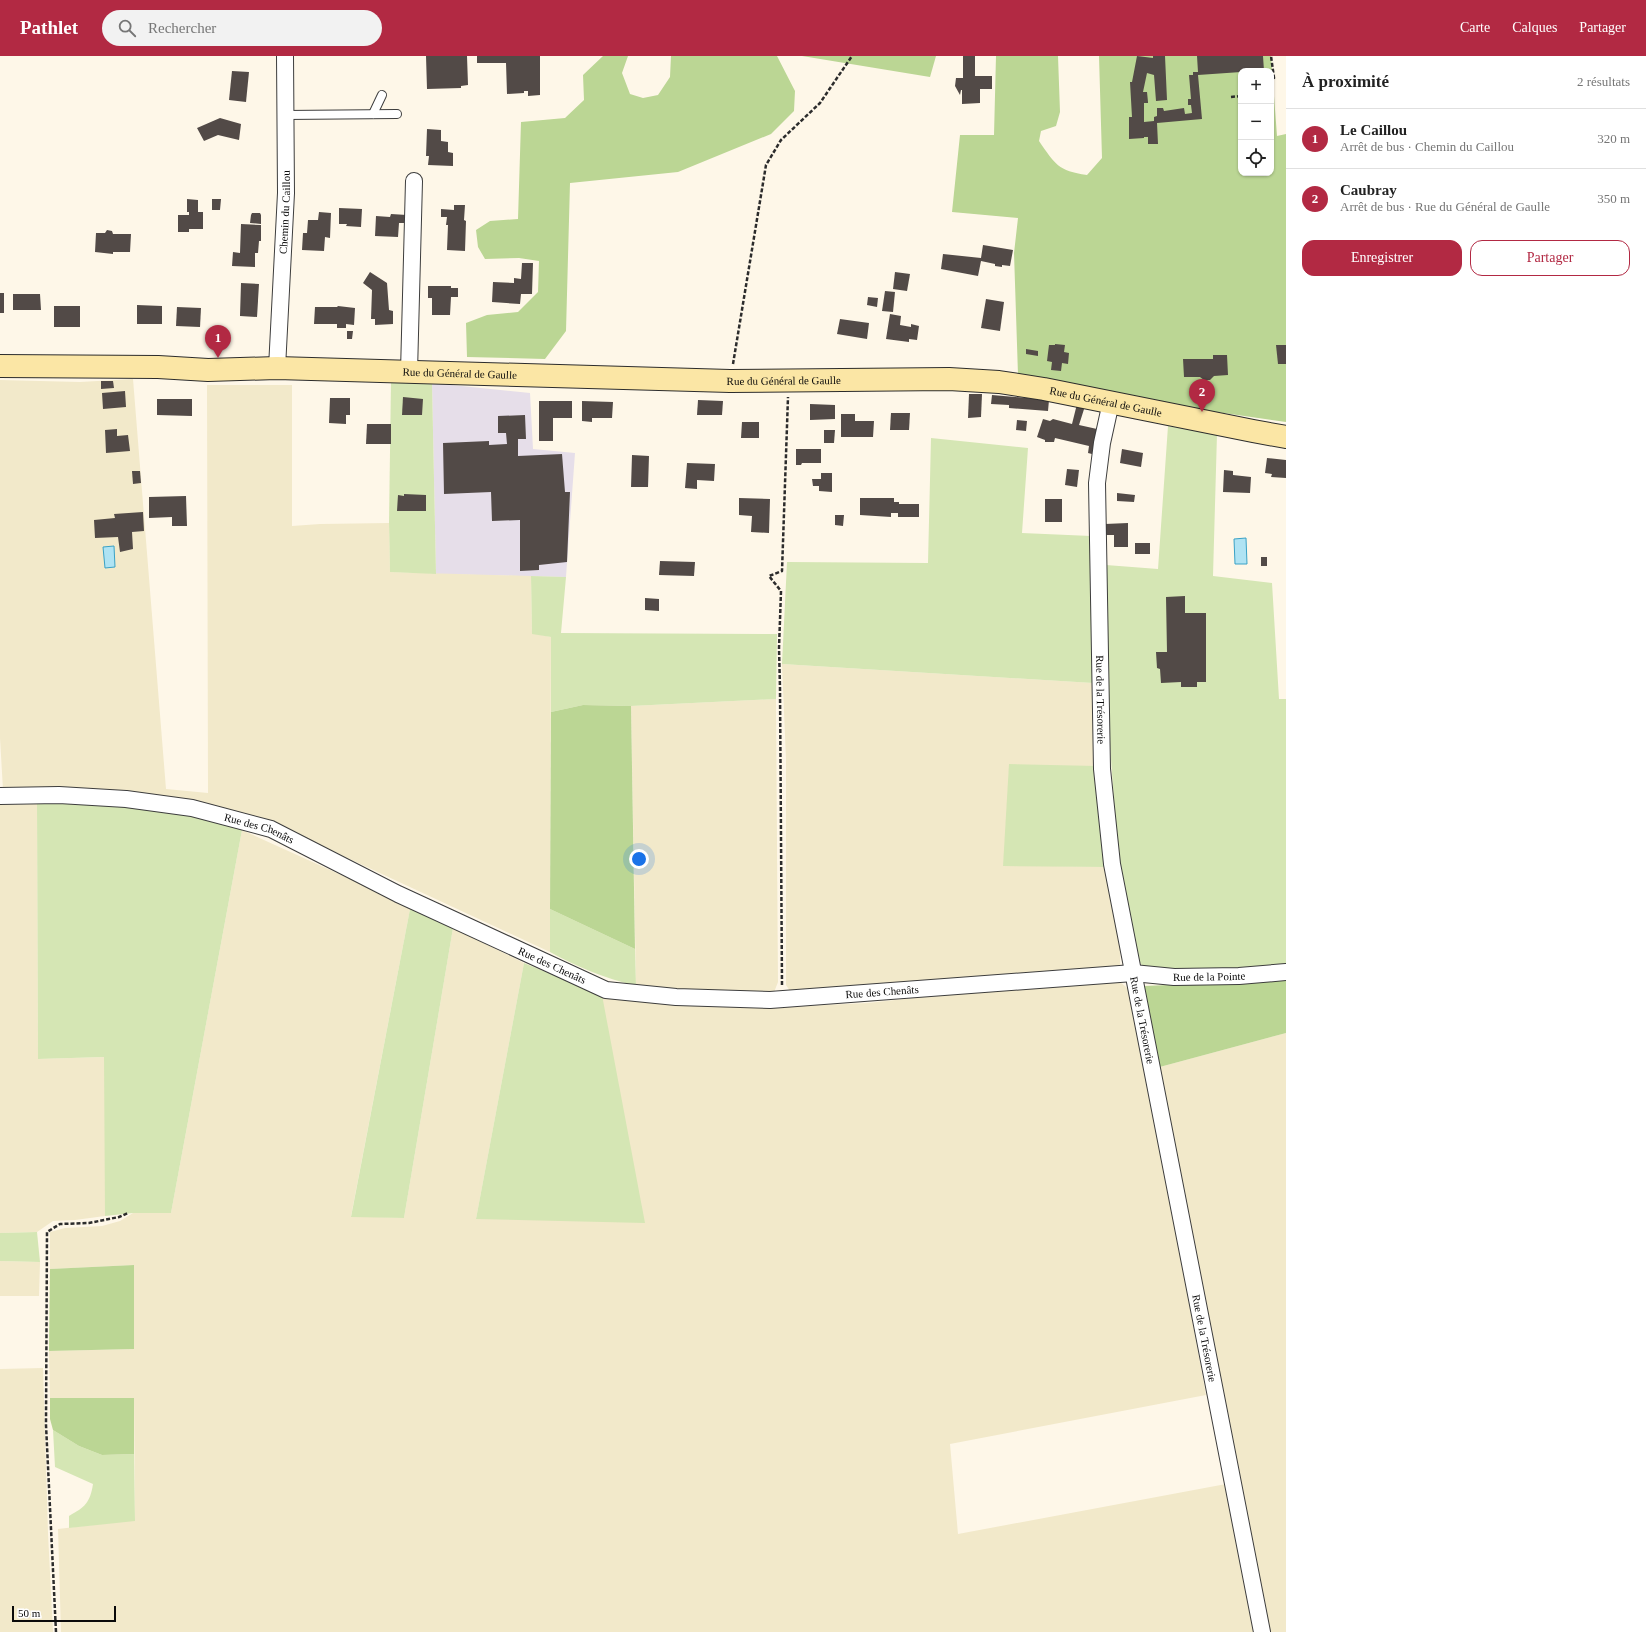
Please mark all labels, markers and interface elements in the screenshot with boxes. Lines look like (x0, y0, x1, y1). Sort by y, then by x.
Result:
search box (102, 10, 382, 46)
text: Pathlet (20, 17, 78, 38)
icon: search (116, 17, 138, 39)
text: Rechercher (148, 20, 216, 36)
text: Carte (1460, 20, 1490, 35)
text: Calques (1512, 20, 1557, 35)
text: Partager (1579, 20, 1626, 35)
map controls (1238, 68, 1274, 176)
button: + (1238, 68, 1274, 104)
text: À proximité (1302, 72, 1389, 91)
text: 2 résultats (1577, 74, 1630, 89)
button: − (1238, 104, 1274, 140)
text: Le Caillou (1340, 122, 1407, 138)
text: 1 (1312, 131, 1318, 146)
text: 320 m (1597, 131, 1630, 146)
text: Arrêt de bus · Chemin du Caillou (1340, 139, 1514, 154)
button: locate (1238, 140, 1274, 176)
street label: Chemin du Caillou (277, 170, 292, 254)
text: Caubray (1340, 182, 1397, 198)
text: 2 (1312, 191, 1318, 206)
text: 350 m (1597, 191, 1630, 206)
text: Arrêt de bus · Rue du Général de Gaulle (1340, 199, 1550, 214)
button: Enregistrer (1302, 240, 1462, 276)
button: Partager (1470, 240, 1630, 276)
pin: 1 (205, 325, 231, 358)
street label: Rue du Général de Gaulle (402, 366, 517, 381)
street label: Rue du Général de Gaulle (726, 374, 841, 387)
pin: 2 (1189, 379, 1215, 412)
street label: Rue du Général de Gaulle (1049, 384, 1163, 419)
street label: Rue de la Trésorerie (1094, 655, 1108, 744)
street label: Rue des Chenâts (223, 811, 296, 846)
your location (629, 849, 649, 869)
street label: Rue des Chenâts (516, 944, 588, 986)
street label: Rue de la Pointe (1173, 969, 1246, 983)
street label: Rue de la Trésorerie (1128, 975, 1157, 1065)
street label: Rue des Chenâts (845, 983, 919, 1000)
street label: Rue de la Trésorerie (1190, 1293, 1219, 1383)
scale bar (12, 1604, 116, 1623)
text: 50 m (18, 1607, 40, 1619)

